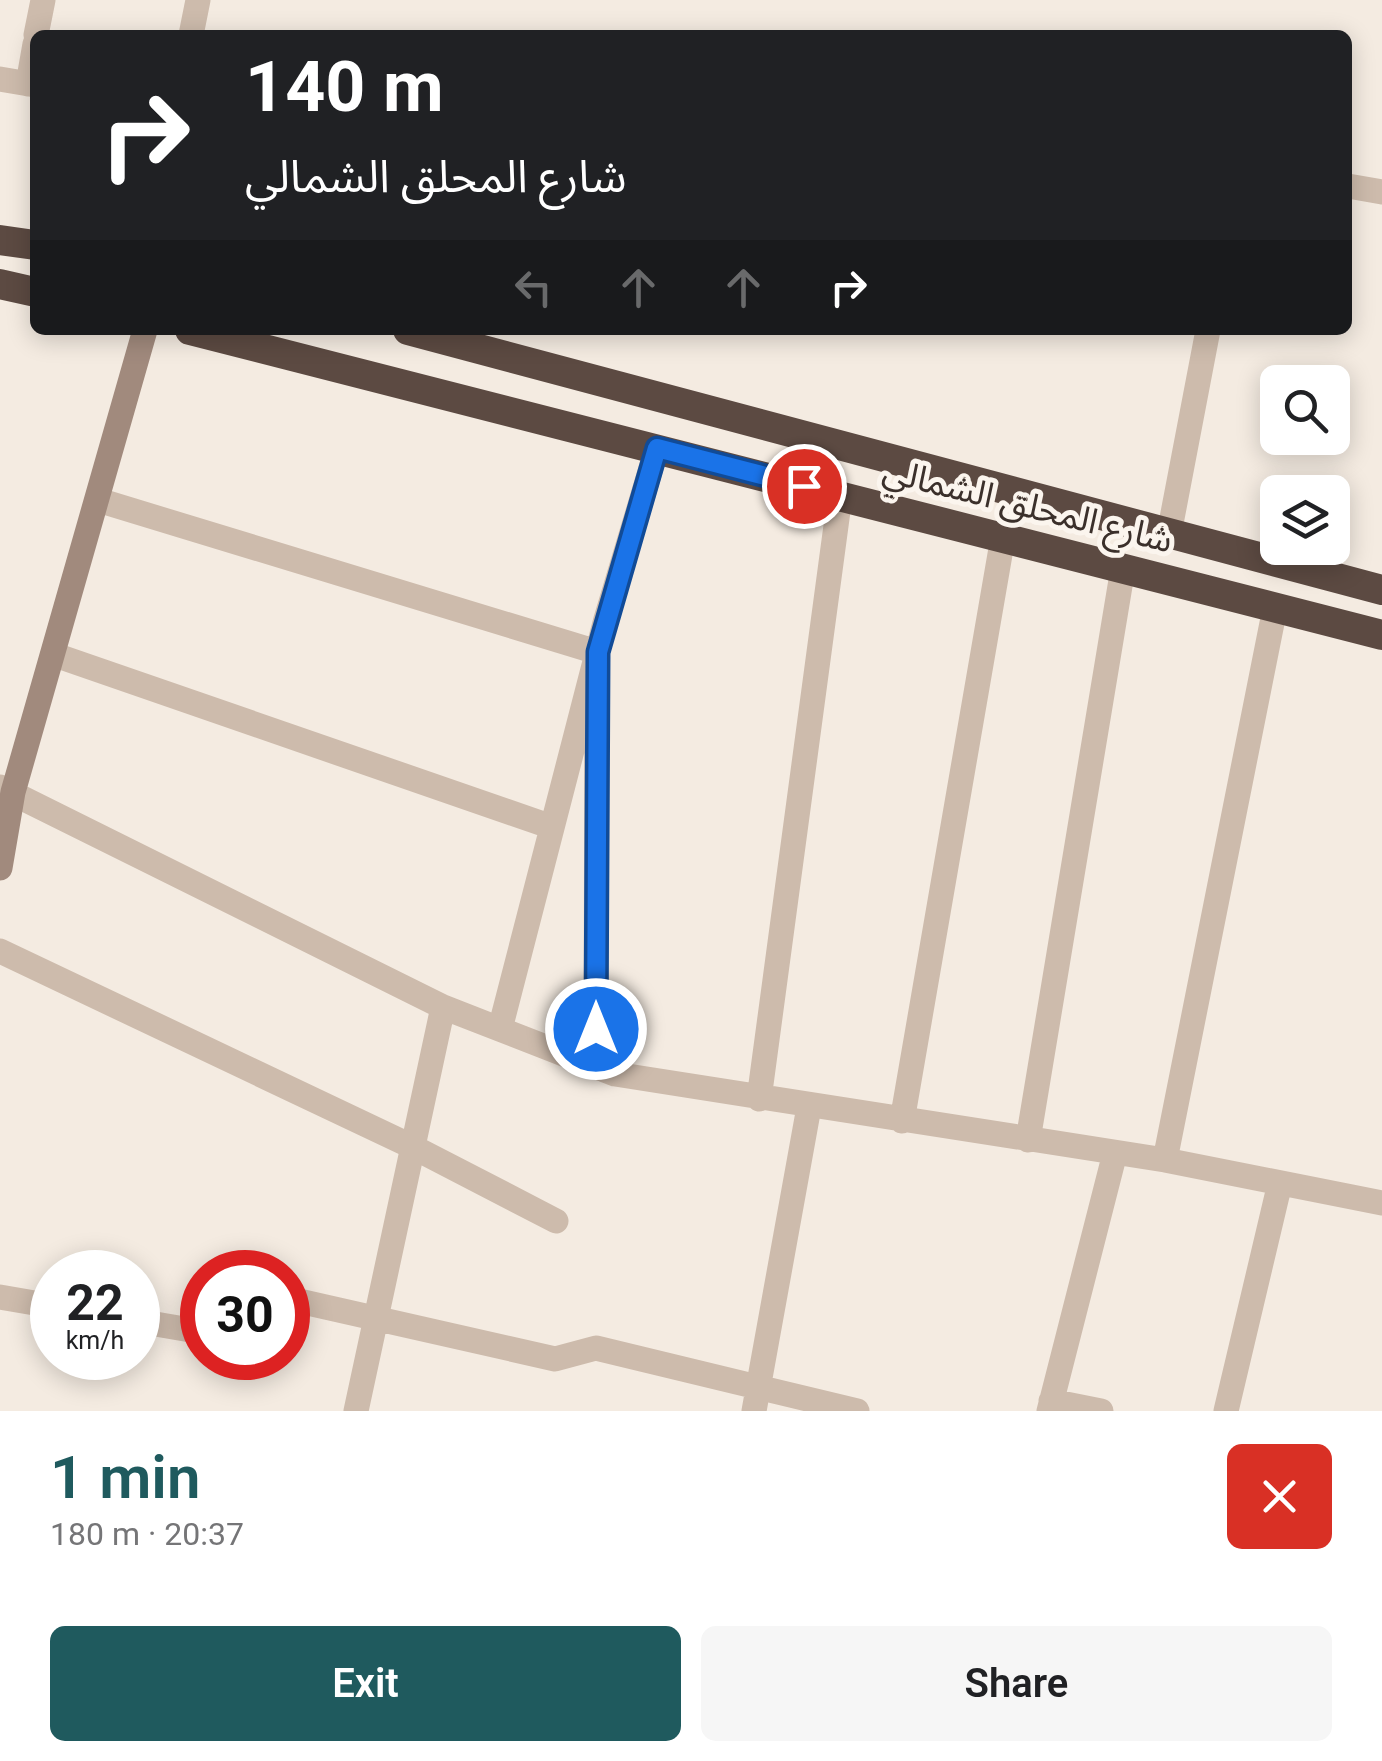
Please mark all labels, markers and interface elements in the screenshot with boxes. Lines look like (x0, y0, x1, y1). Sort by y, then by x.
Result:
text: 140 m (245, 46, 444, 128)
icon: right (80, 70, 210, 200)
text: شارع المحلق الشمالي (245, 150, 627, 203)
icon: left (506, 260, 561, 315)
icon: ahead (611, 260, 666, 315)
icon: ahead (716, 260, 771, 315)
icon: right (821, 260, 876, 315)
map controls (1260, 365, 1350, 565)
button: search (1260, 365, 1350, 455)
pin (762, 444, 847, 529)
street label: شارع المحلق الشمالي (877, 450, 1177, 567)
icon: arrive (777, 459, 832, 514)
button: layers (1260, 475, 1350, 565)
position arrow (544, 977, 648, 1081)
speed limit sign: 30 (180, 1250, 310, 1380)
text: 22 (66, 1274, 124, 1332)
text: km/h (66, 1326, 124, 1355)
text: 1 min (50, 1442, 200, 1513)
button: close (1227, 1444, 1332, 1549)
text: 180 m · 20:37 (50, 1515, 244, 1553)
button: Exit (50, 1626, 681, 1741)
button: Share (701, 1626, 1332, 1741)

